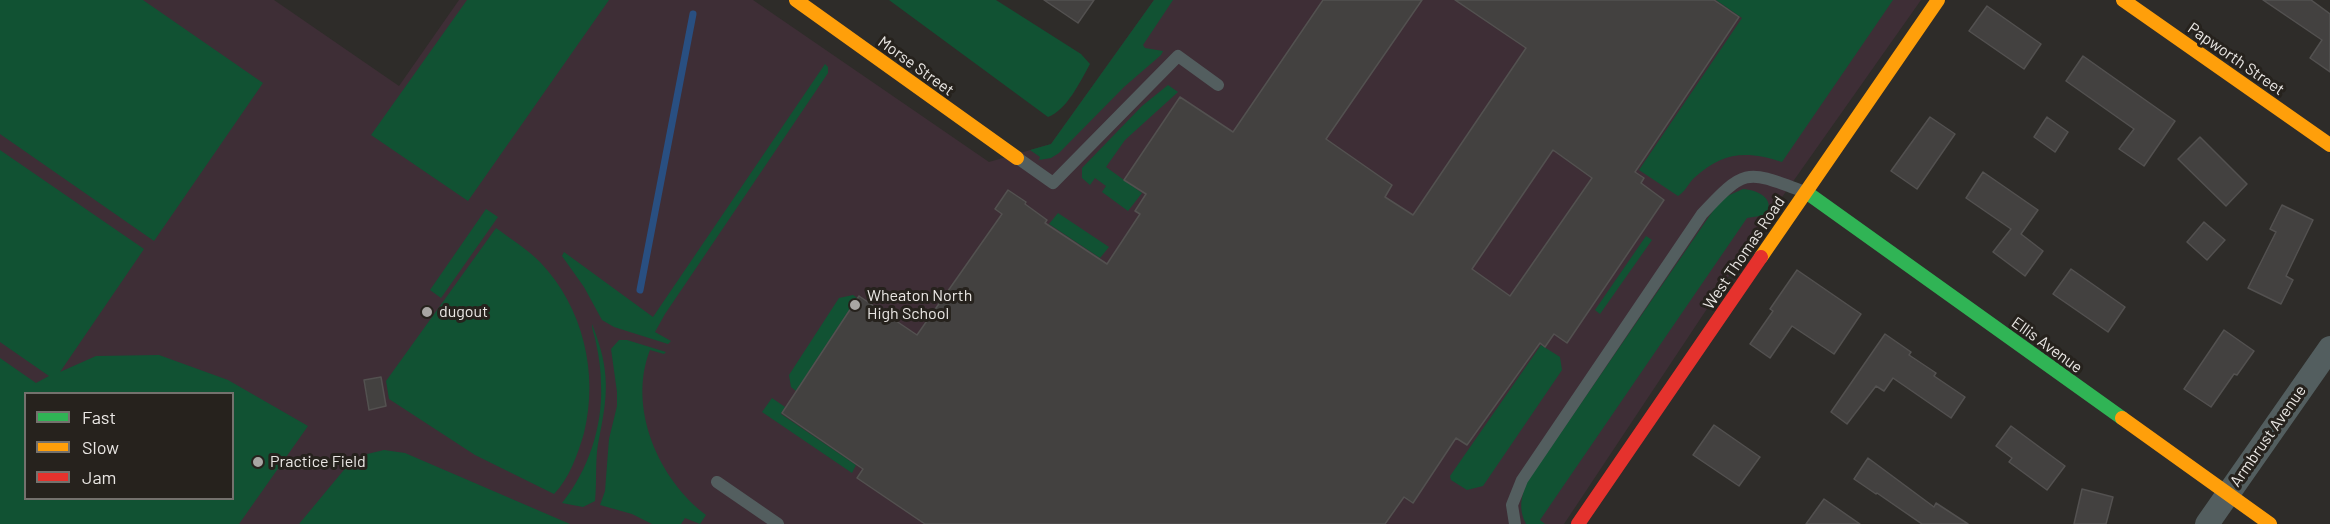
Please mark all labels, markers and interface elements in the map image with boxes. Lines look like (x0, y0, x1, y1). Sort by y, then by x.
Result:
street label: Papworth Street (2184, 19, 2288, 99)
street label: Morse Street (874, 32, 958, 100)
street label: West Thomas Road (1699, 193, 1789, 313)
place label: Wheaton North High School (867, 286, 972, 324)
marker: Wheaton North High School (848, 298, 862, 312)
place label: dugout (439, 302, 488, 322)
marker: dugout (420, 305, 434, 319)
street label: Ellis Avenue (2008, 313, 2086, 377)
street label: Armbrust Avenue (2226, 382, 2310, 490)
legend (24, 392, 234, 500)
text: Fast (82, 406, 116, 428)
text: Slow (82, 436, 119, 458)
place label: Practice Field (270, 452, 366, 472)
marker: Practice Field (251, 455, 265, 469)
text: Jam (82, 466, 116, 488)

